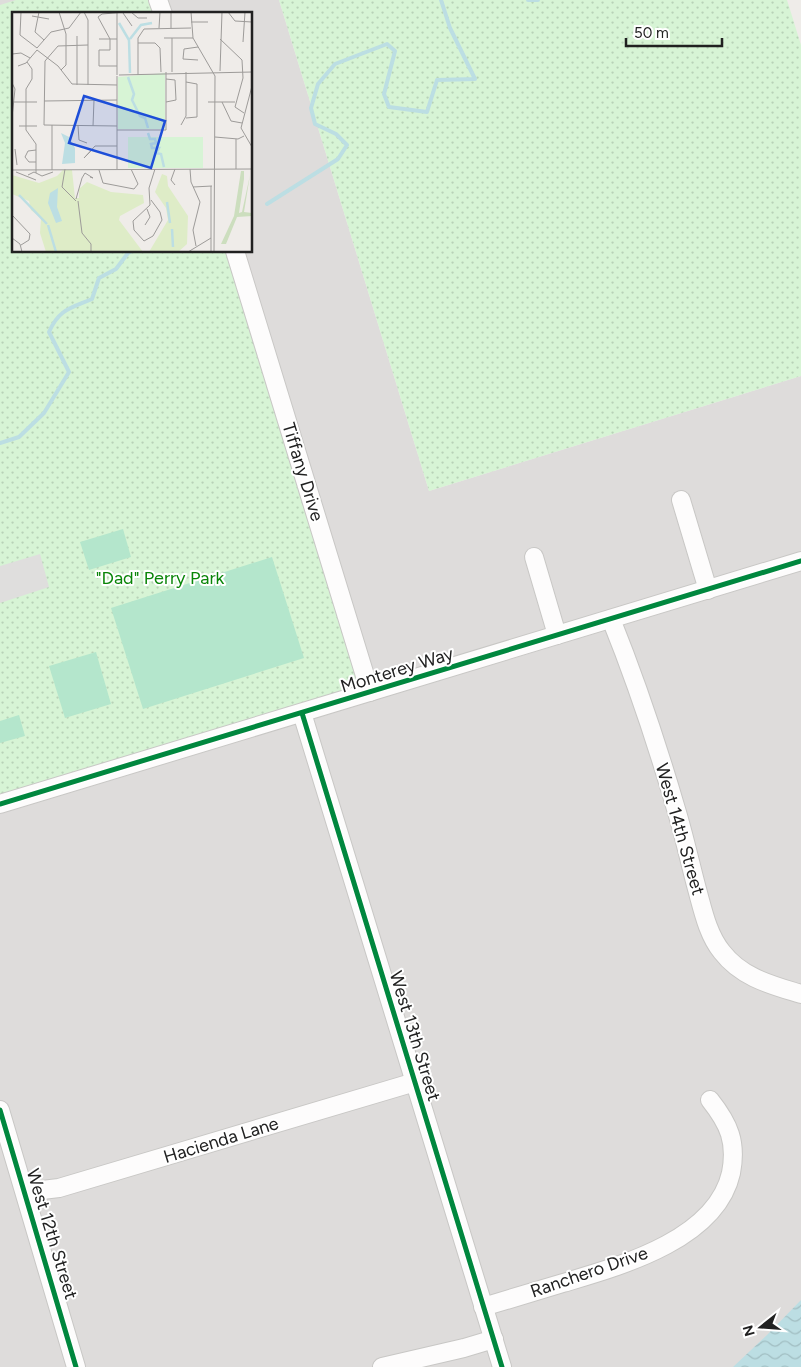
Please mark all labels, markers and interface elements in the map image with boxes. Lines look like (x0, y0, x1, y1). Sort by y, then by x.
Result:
inset map (12, 12, 252, 252)
scale bar (626, 15, 722, 47)
text: 50 m (634, 24, 669, 42)
street label: Tiffany Drive (278, 420, 328, 524)
park label: "Dad" Perry Park (96, 567, 225, 589)
street label: Monterey Way (338, 642, 457, 698)
street label: West 14th Street (651, 760, 709, 898)
street label: West 13th Street (385, 968, 445, 1104)
street label: Hacienda Lane (161, 1112, 281, 1168)
street label: West 12th Street (22, 1166, 82, 1302)
street label: Ranchero Drive (527, 1242, 651, 1302)
north arrow (736, 1302, 786, 1352)
text: N (739, 1323, 759, 1338)

